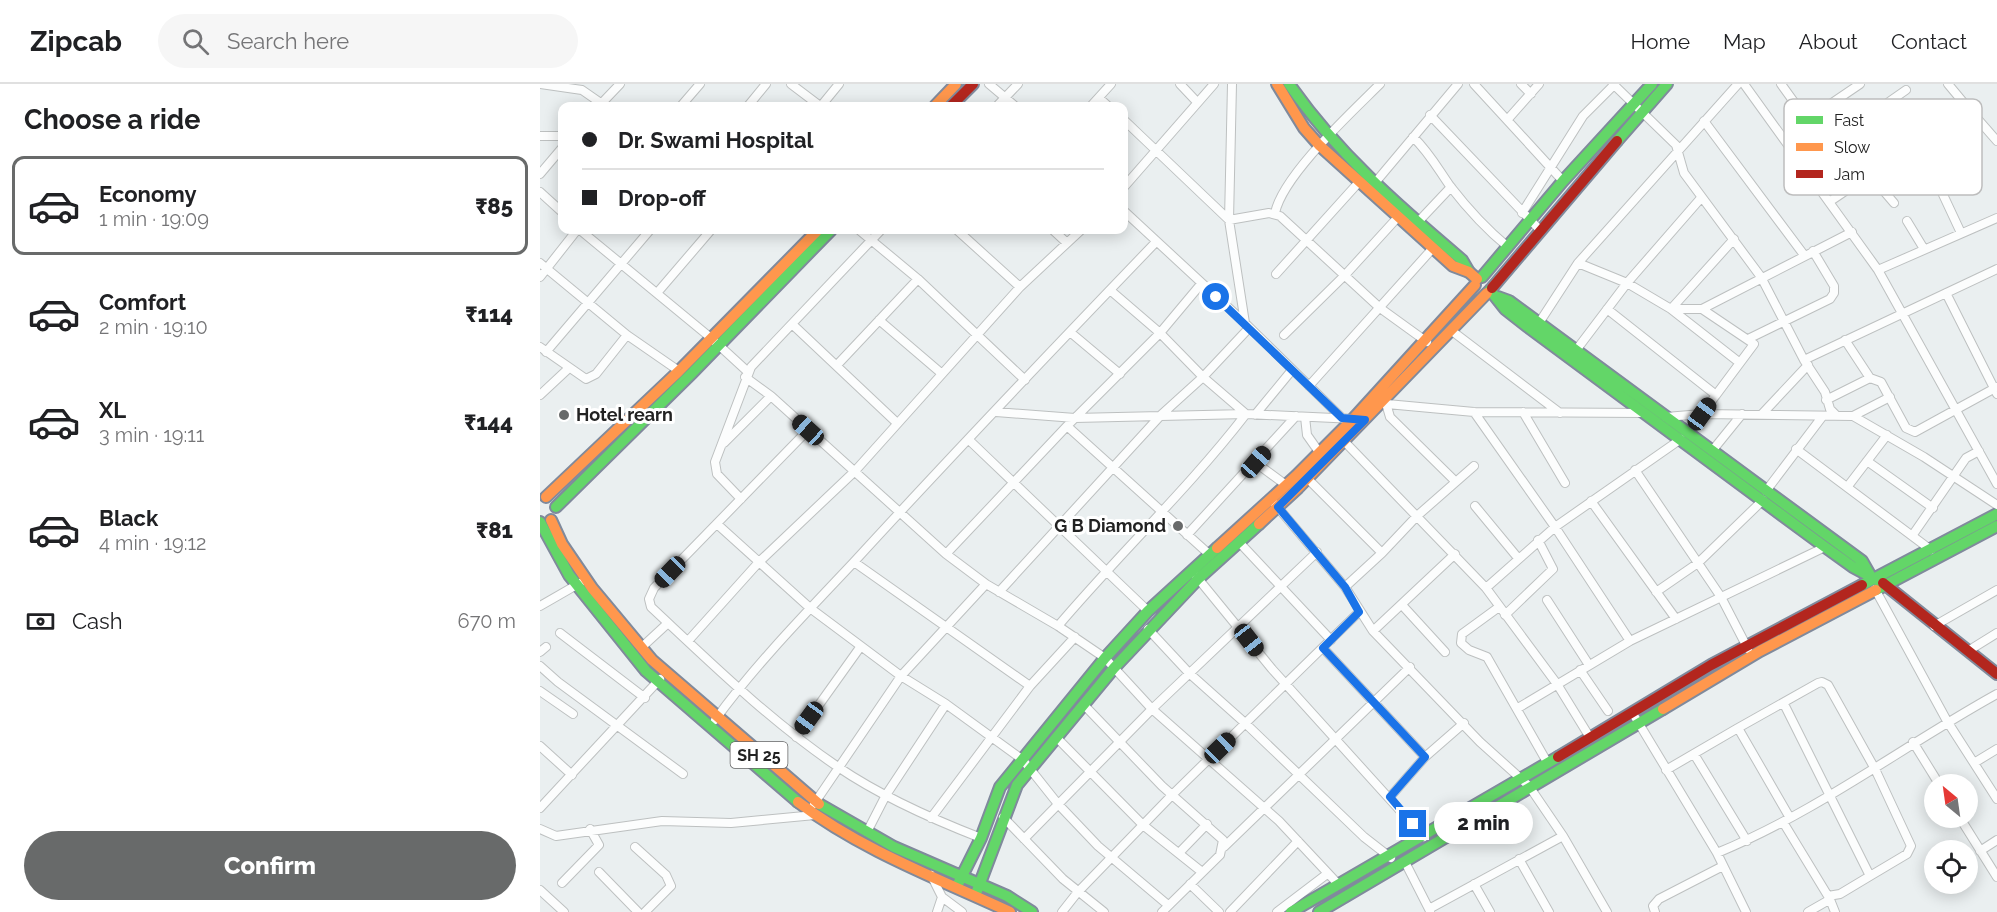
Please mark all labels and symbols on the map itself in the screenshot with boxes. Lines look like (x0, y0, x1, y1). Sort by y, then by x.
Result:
legend (1784, 99, 1982, 195)
text: Fast (1834, 111, 1865, 130)
text: Slow (1834, 138, 1870, 157)
text: Jam (1834, 165, 1865, 184)
route start (1202, 283, 1229, 310)
car (1684, 394, 1720, 434)
place label: Hotel rearn (576, 404, 673, 425)
marker: Hotel rearn (557, 408, 571, 422)
car (789, 411, 827, 449)
car (1237, 443, 1275, 481)
place label: G B Diamond (1054, 515, 1166, 536)
marker: G B Diamond (1171, 519, 1185, 533)
car (651, 553, 689, 591)
car (1231, 620, 1267, 660)
car (791, 698, 827, 738)
car (1201, 729, 1239, 767)
road number: SH 25 (730, 742, 788, 768)
north arrow (1924, 774, 1978, 828)
callout: 2 min (1434, 803, 1533, 845)
route end (1399, 810, 1426, 837)

